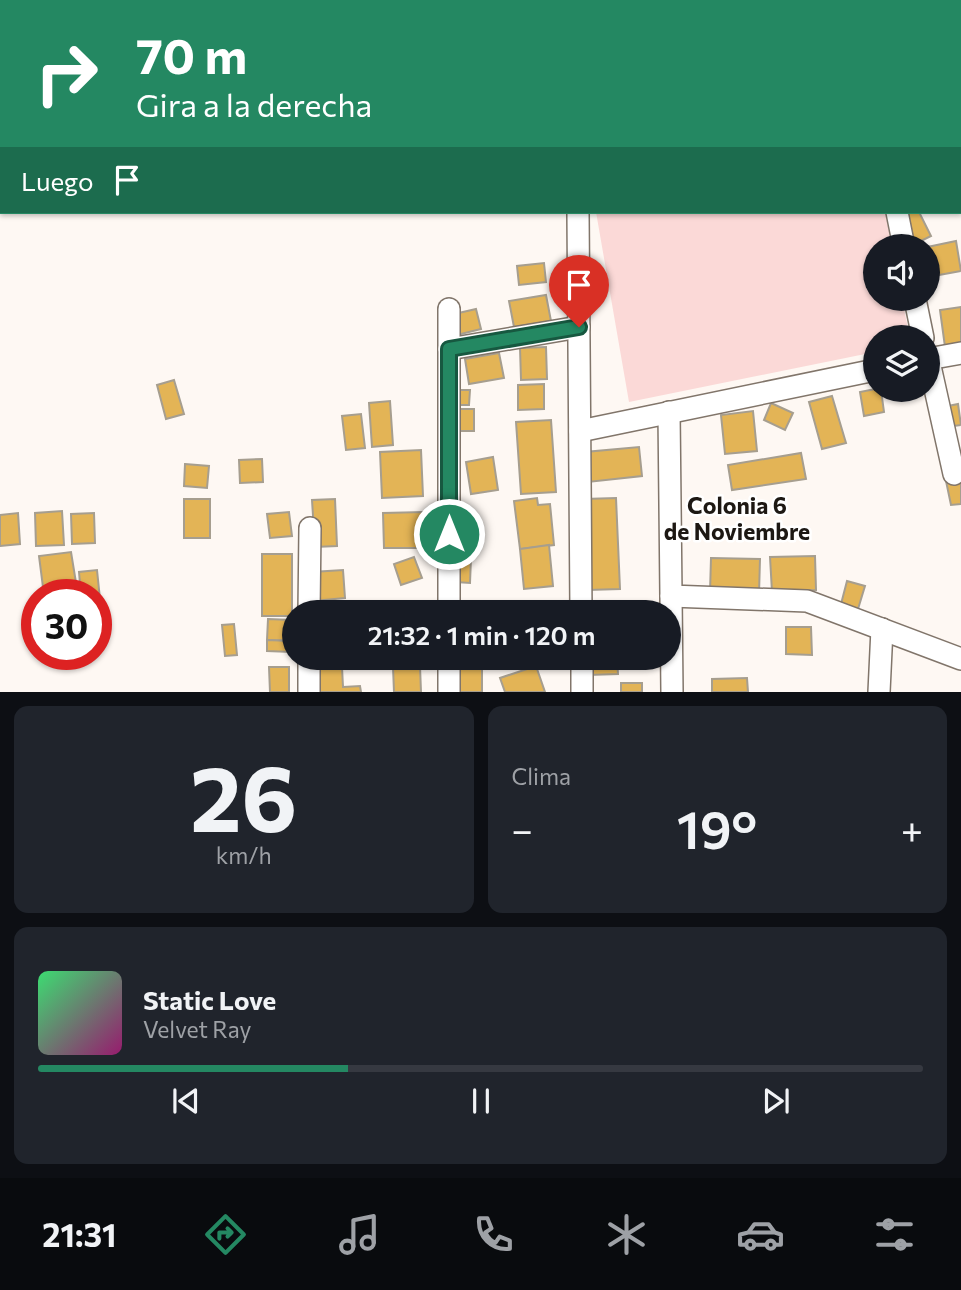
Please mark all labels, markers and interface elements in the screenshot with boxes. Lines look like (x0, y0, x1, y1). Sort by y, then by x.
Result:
text: 70 m (136, 24, 247, 84)
icon: right (21, 28, 112, 119)
text: Gira a la derecha (136, 84, 372, 124)
icon: arrive (108, 161, 146, 199)
text: Luego (21, 165, 94, 196)
map controls (863, 234, 940, 402)
button: sound (863, 234, 940, 311)
pin (549, 255, 609, 327)
icon: arrive (560, 266, 598, 304)
button: layers (863, 325, 940, 402)
district label: Colonia 6 de Noviembre (664, 491, 810, 545)
position arrow (412, 497, 486, 571)
speed limit sign: 30 (21, 579, 112, 670)
text: 21:32 · 1 min · 120 m (368, 619, 595, 650)
text: 26 (190, 739, 297, 851)
text: Clima (512, 762, 571, 790)
text: 19° (677, 796, 757, 860)
text: − (512, 805, 533, 852)
text: + (901, 805, 923, 852)
text: km/h (216, 841, 272, 869)
text: Static Love (143, 984, 276, 1015)
text: Velvet Ray (143, 1015, 251, 1043)
icon: previous (167, 1082, 205, 1120)
icon: pause (462, 1082, 500, 1120)
icon: next (757, 1082, 795, 1120)
icon: directions (201, 1210, 250, 1259)
icon: music (335, 1210, 384, 1259)
icon: phone (469, 1210, 518, 1259)
icon: climate (602, 1210, 651, 1259)
icon: car (736, 1210, 785, 1259)
icon: filters (870, 1210, 919, 1259)
text: 21:31 (42, 1214, 117, 1254)

